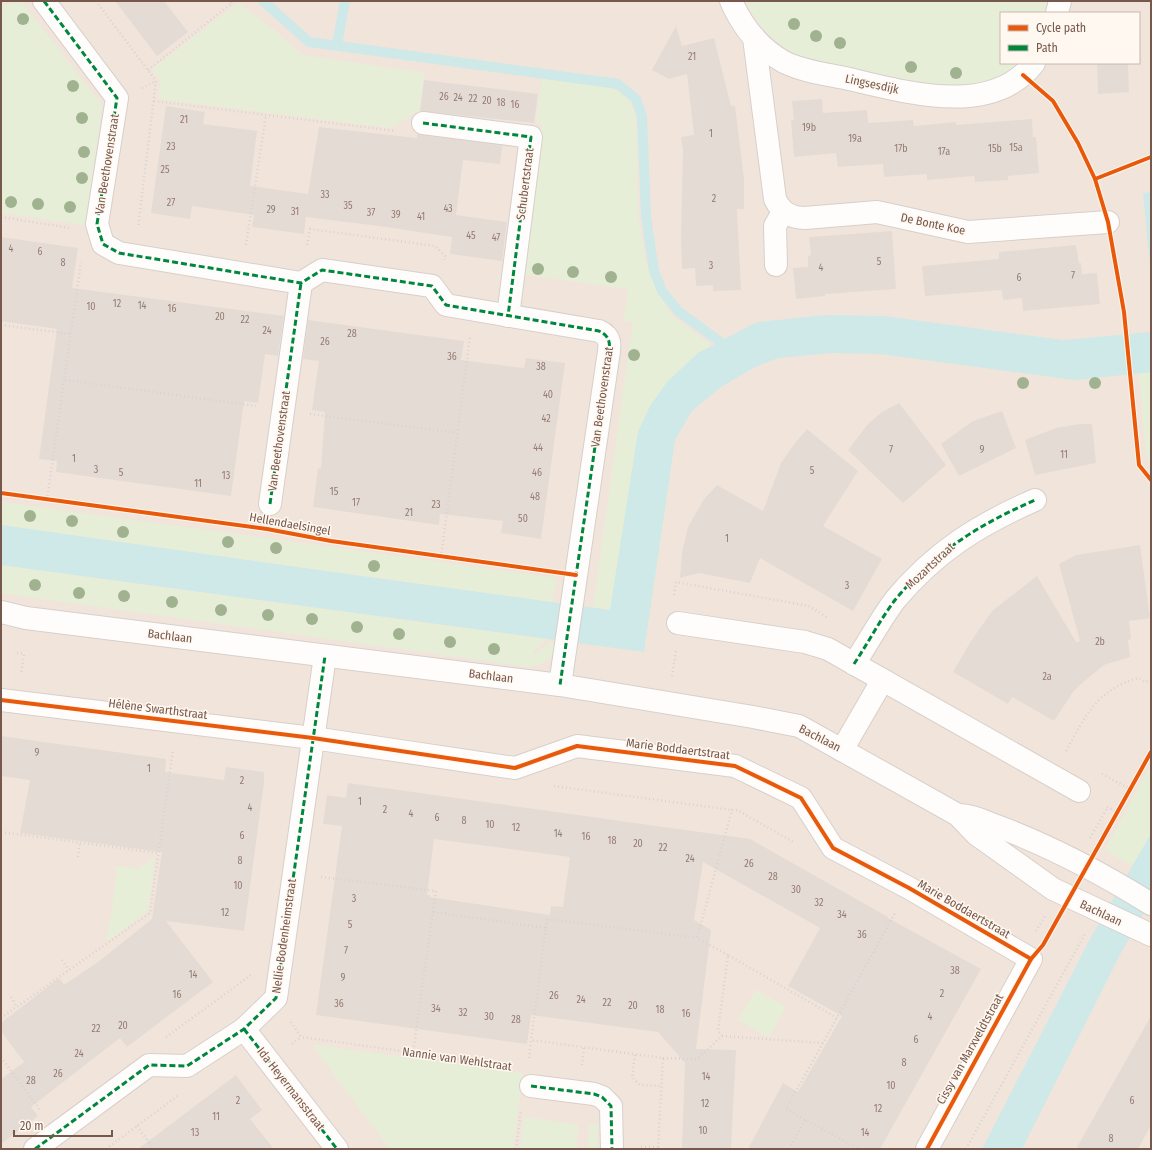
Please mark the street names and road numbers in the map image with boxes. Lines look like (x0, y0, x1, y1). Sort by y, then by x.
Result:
street label: Lingsesdijk (844, 71, 900, 97)
street label: Van Beethovenstraat (92, 113, 122, 215)
street label: Schubertstraat (514, 147, 536, 221)
street label: De Bonte Koe (899, 210, 967, 238)
street label: Van Beethovenstraat (588, 346, 616, 448)
street label: Van Beethovenstraat (265, 390, 293, 492)
street label: Hellendaelsingel (248, 510, 332, 538)
street label: Mozartstraat (903, 540, 957, 592)
street label: Bachlaan (147, 626, 193, 646)
street label: Bachlaan (468, 666, 514, 686)
street label: Hélène Swarthstraat (108, 696, 208, 722)
street label: Bachlaan (797, 722, 843, 754)
street label: Marie Boddaertstraat (625, 736, 731, 762)
street label: Marie Boddaertstraat (915, 877, 1013, 941)
street label: Nellie Bodenheimstraat (269, 878, 299, 994)
street label: Bachlaan (1078, 897, 1124, 929)
street label: Cissy van Marxveldtstraat (934, 991, 1006, 1107)
street label: Nannie van Wehlstraat (401, 1044, 513, 1074)
street label: Ida Heyermansstraat (254, 1045, 328, 1133)

